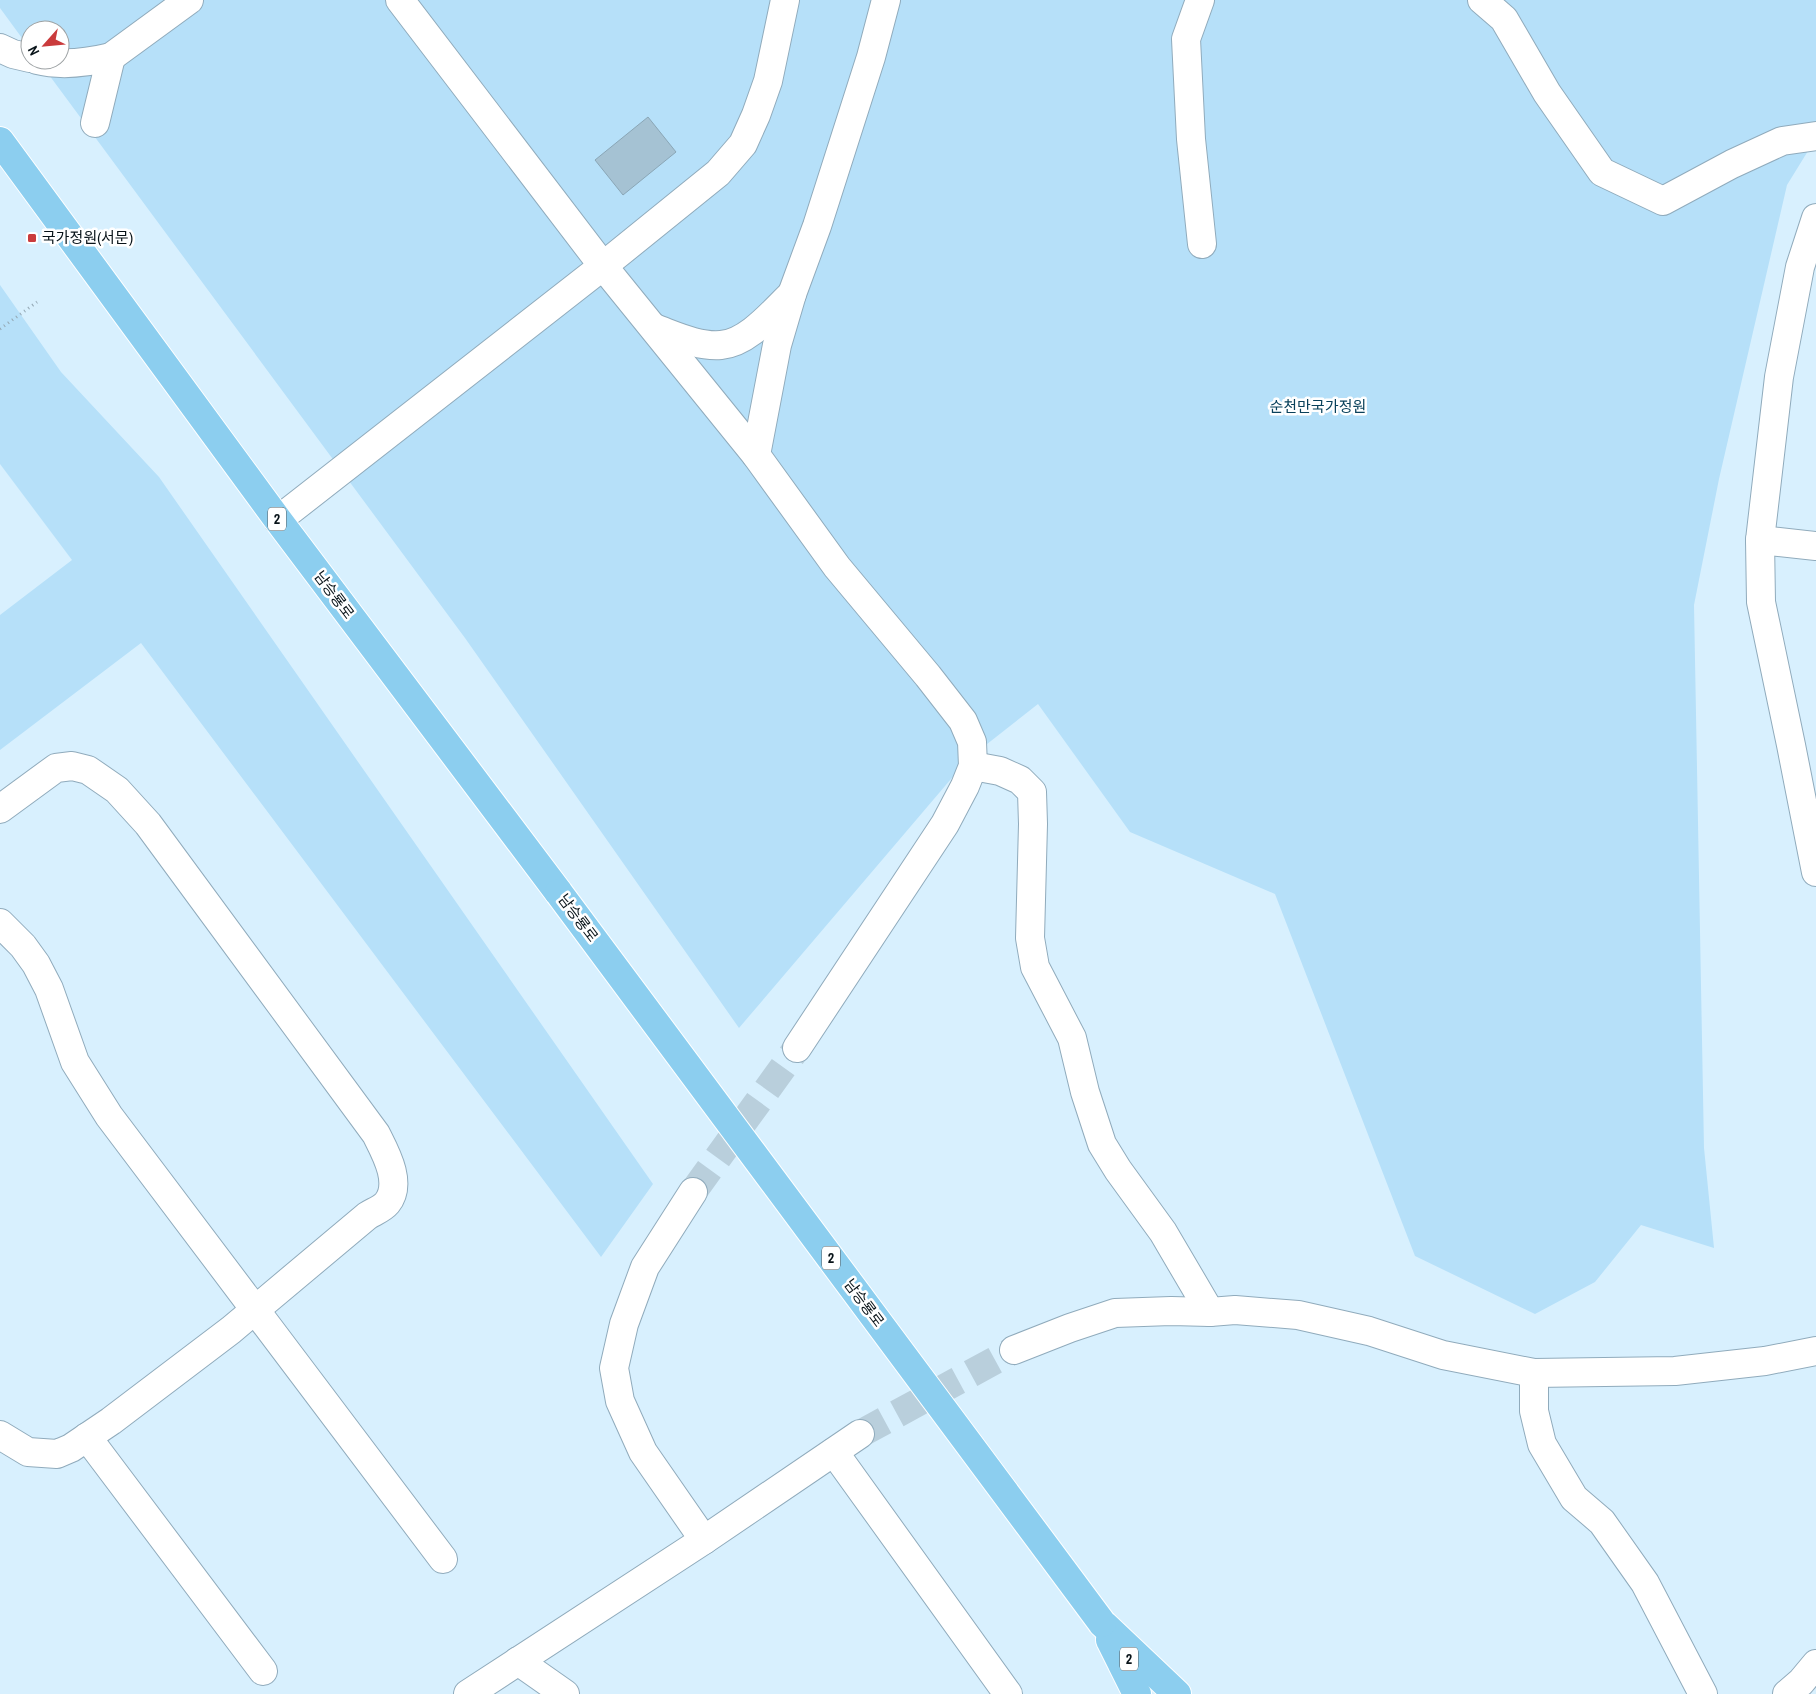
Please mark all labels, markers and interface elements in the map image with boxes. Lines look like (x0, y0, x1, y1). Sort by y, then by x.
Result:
north arrow (20, 20, 70, 70)
text: N (24, 43, 43, 59)
place label: 국가정원(서문) (42, 227, 133, 248)
marker: 국가정원(서문) (26, 232, 38, 244)
park label: 순천만국가정원 (1270, 396, 1366, 417)
road number: 2 (268, 508, 286, 530)
street label: 남승룡로 (309, 566, 359, 623)
street label: 남승룡로 (553, 889, 603, 946)
road number: 2 (822, 1246, 840, 1270)
street label: 남승룡로 (839, 1274, 889, 1331)
road number: 2 (1120, 1648, 1138, 1670)

